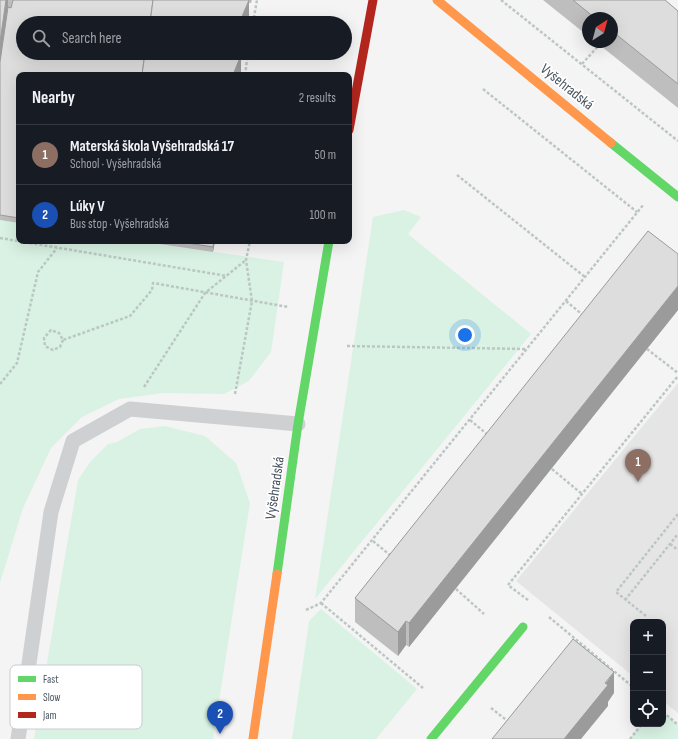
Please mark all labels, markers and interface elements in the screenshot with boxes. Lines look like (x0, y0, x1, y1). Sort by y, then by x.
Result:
north arrow (582, 12, 618, 48)
search box (16, 16, 352, 60)
icon: search (30, 27, 52, 49)
text: Search here (62, 29, 122, 48)
street label: Vyšehradská (536, 60, 598, 114)
text: Nearby (32, 88, 75, 108)
text: 2 results (299, 90, 336, 106)
text: Materská škola Vyšehradská 17 (70, 137, 234, 156)
text: 1 (42, 147, 48, 163)
text: 50 m (315, 147, 336, 163)
text: School · Vyšehradská (70, 156, 161, 172)
text: Lúky V (70, 197, 105, 216)
text: 2 (42, 207, 48, 223)
text: 100 m (309, 207, 336, 223)
text: Bus stop · Vyšehradská (70, 216, 169, 232)
your location (455, 325, 475, 345)
pin: 1 (625, 449, 651, 482)
street label: Vyšehradská (261, 455, 289, 521)
map controls (630, 619, 666, 727)
button: + (630, 619, 666, 655)
button: − (630, 655, 666, 691)
legend (10, 665, 142, 729)
text: Fast (43, 673, 59, 686)
text: Slow (43, 691, 60, 704)
button: locate (630, 691, 666, 727)
pin: 2 (207, 701, 233, 734)
text: Jam (42, 709, 57, 722)

